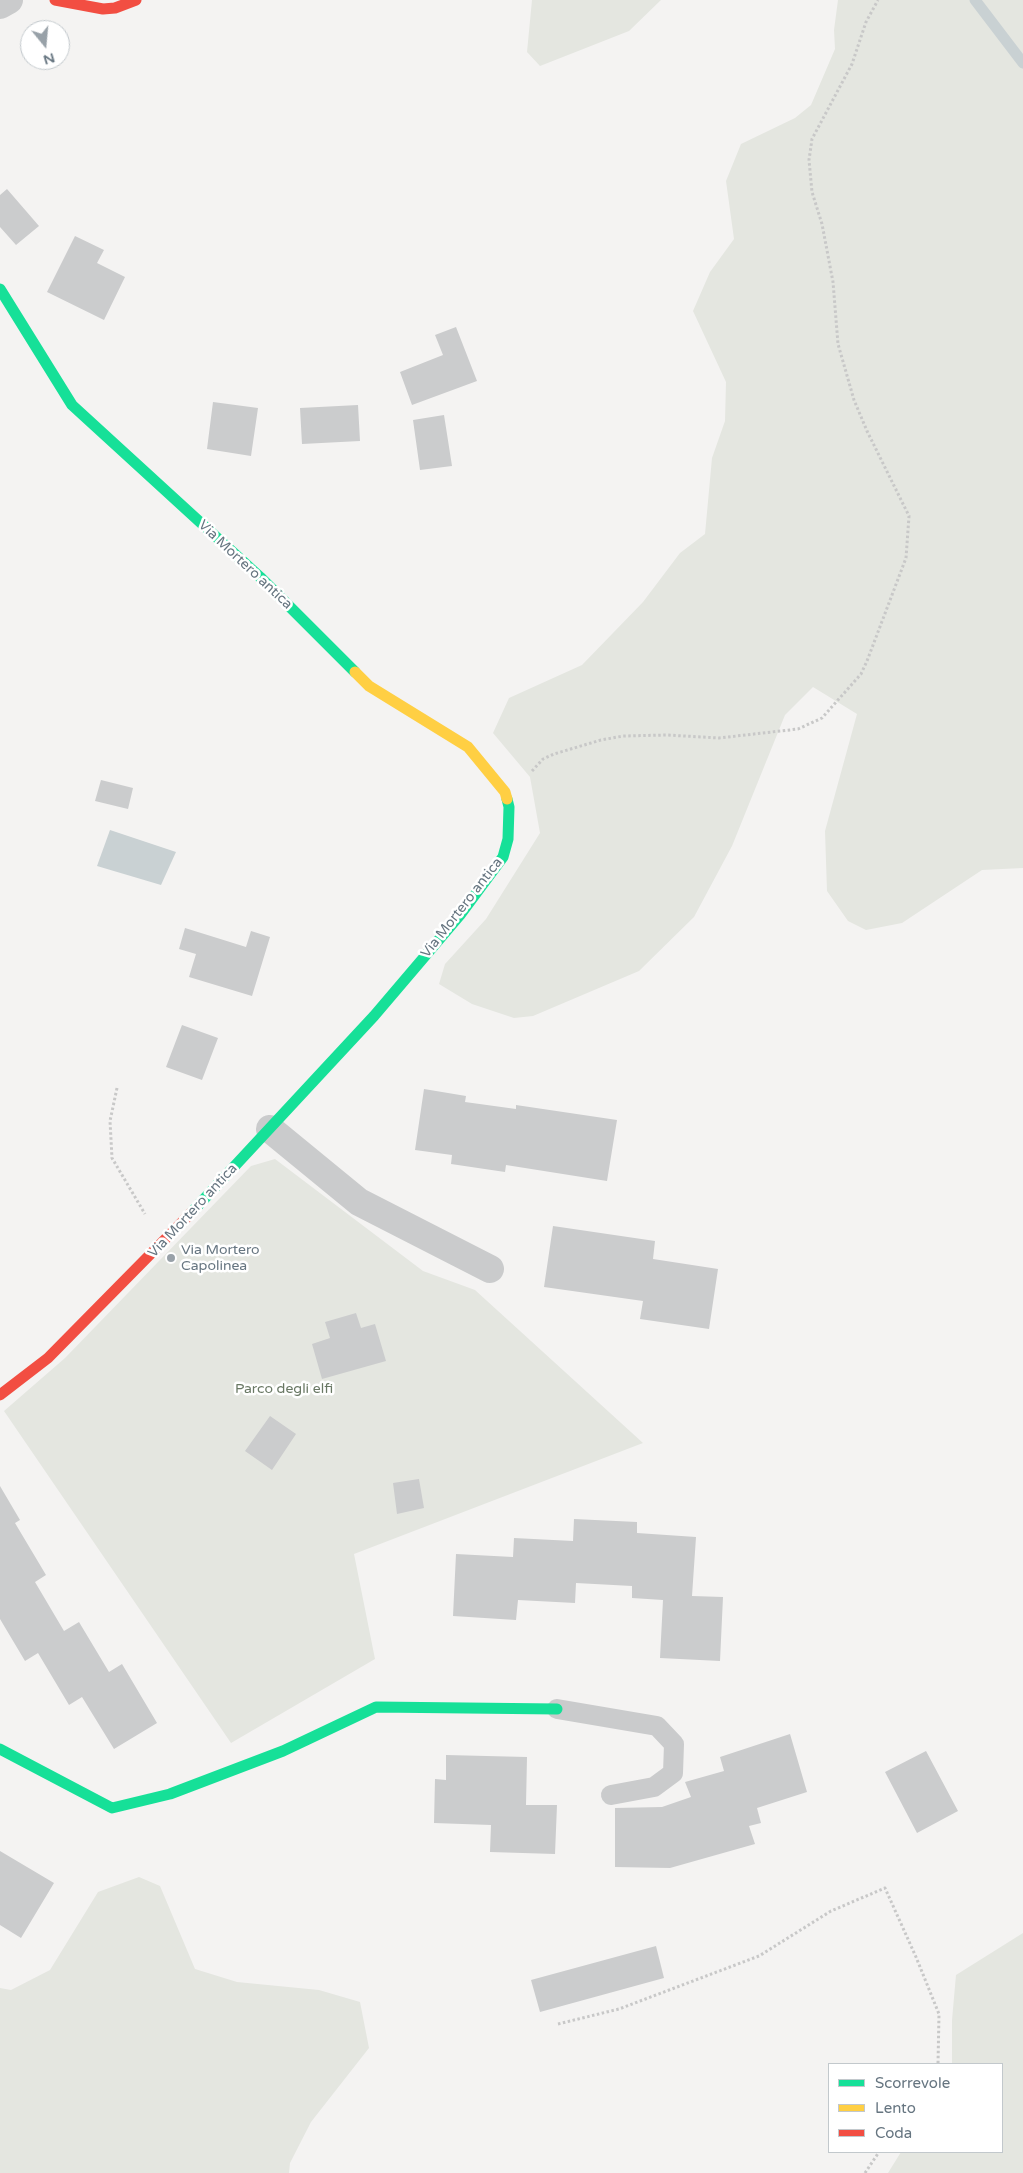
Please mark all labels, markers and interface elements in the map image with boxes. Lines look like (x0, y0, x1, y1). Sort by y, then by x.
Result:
north arrow (20, 20, 70, 70)
text: N (41, 49, 57, 69)
street label: Via Mortero antica (194, 517, 296, 613)
street label: Via Mortero antica (418, 855, 506, 961)
street label: Via Mortero antica (145, 1160, 241, 1262)
place label: Via Mortero Capolinea (181, 1242, 260, 1274)
marker: Via Mortero Capolinea (165, 1252, 177, 1264)
park label: Parco degli elfi (235, 1381, 333, 1397)
legend (828, 2063, 1003, 2153)
text: Scorrevole (875, 2074, 950, 2092)
text: Lento (875, 2099, 916, 2117)
text: Coda (875, 2124, 912, 2142)

